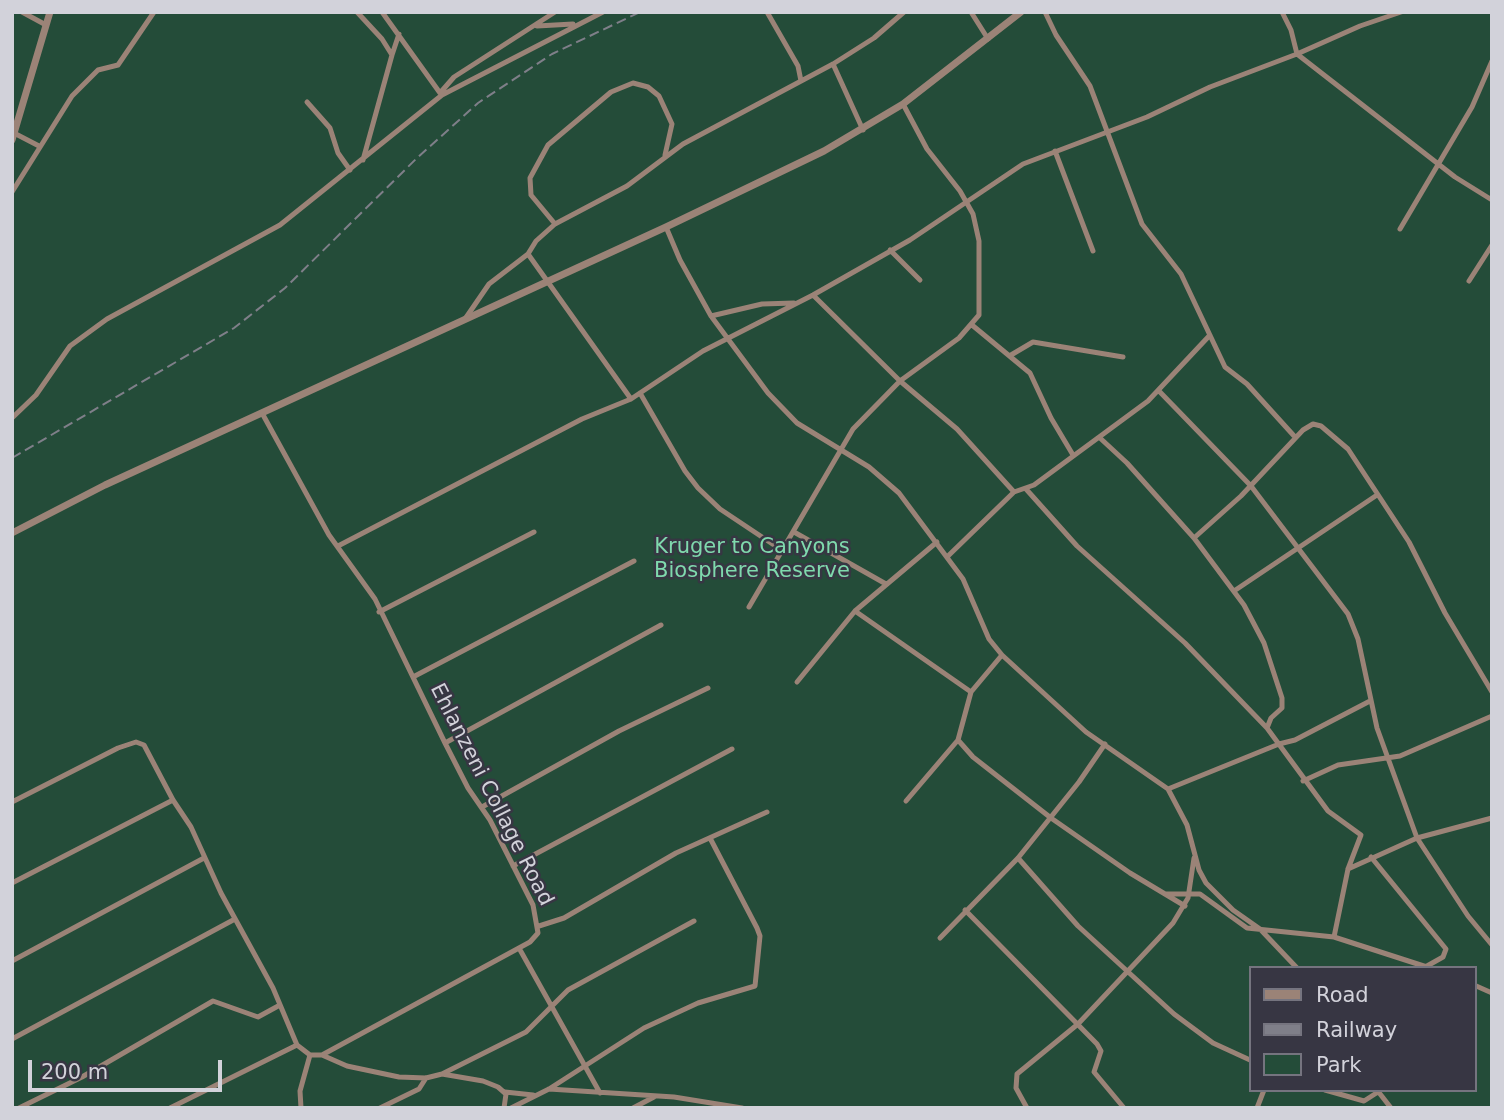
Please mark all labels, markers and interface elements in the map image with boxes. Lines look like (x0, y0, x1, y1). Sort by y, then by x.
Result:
park label: Kruger to Canyons Biosphere Reserve (654, 535, 850, 585)
street label: Ehlanzeni Collage Road (424, 680, 558, 910)
legend (1248, 966, 1476, 1092)
text: Road (1316, 983, 1369, 1007)
text: Railway (1316, 1018, 1397, 1042)
scale bar (32, 1046, 226, 1090)
text: Park (1316, 1053, 1361, 1077)
text: 200 m (41, 1060, 108, 1084)

